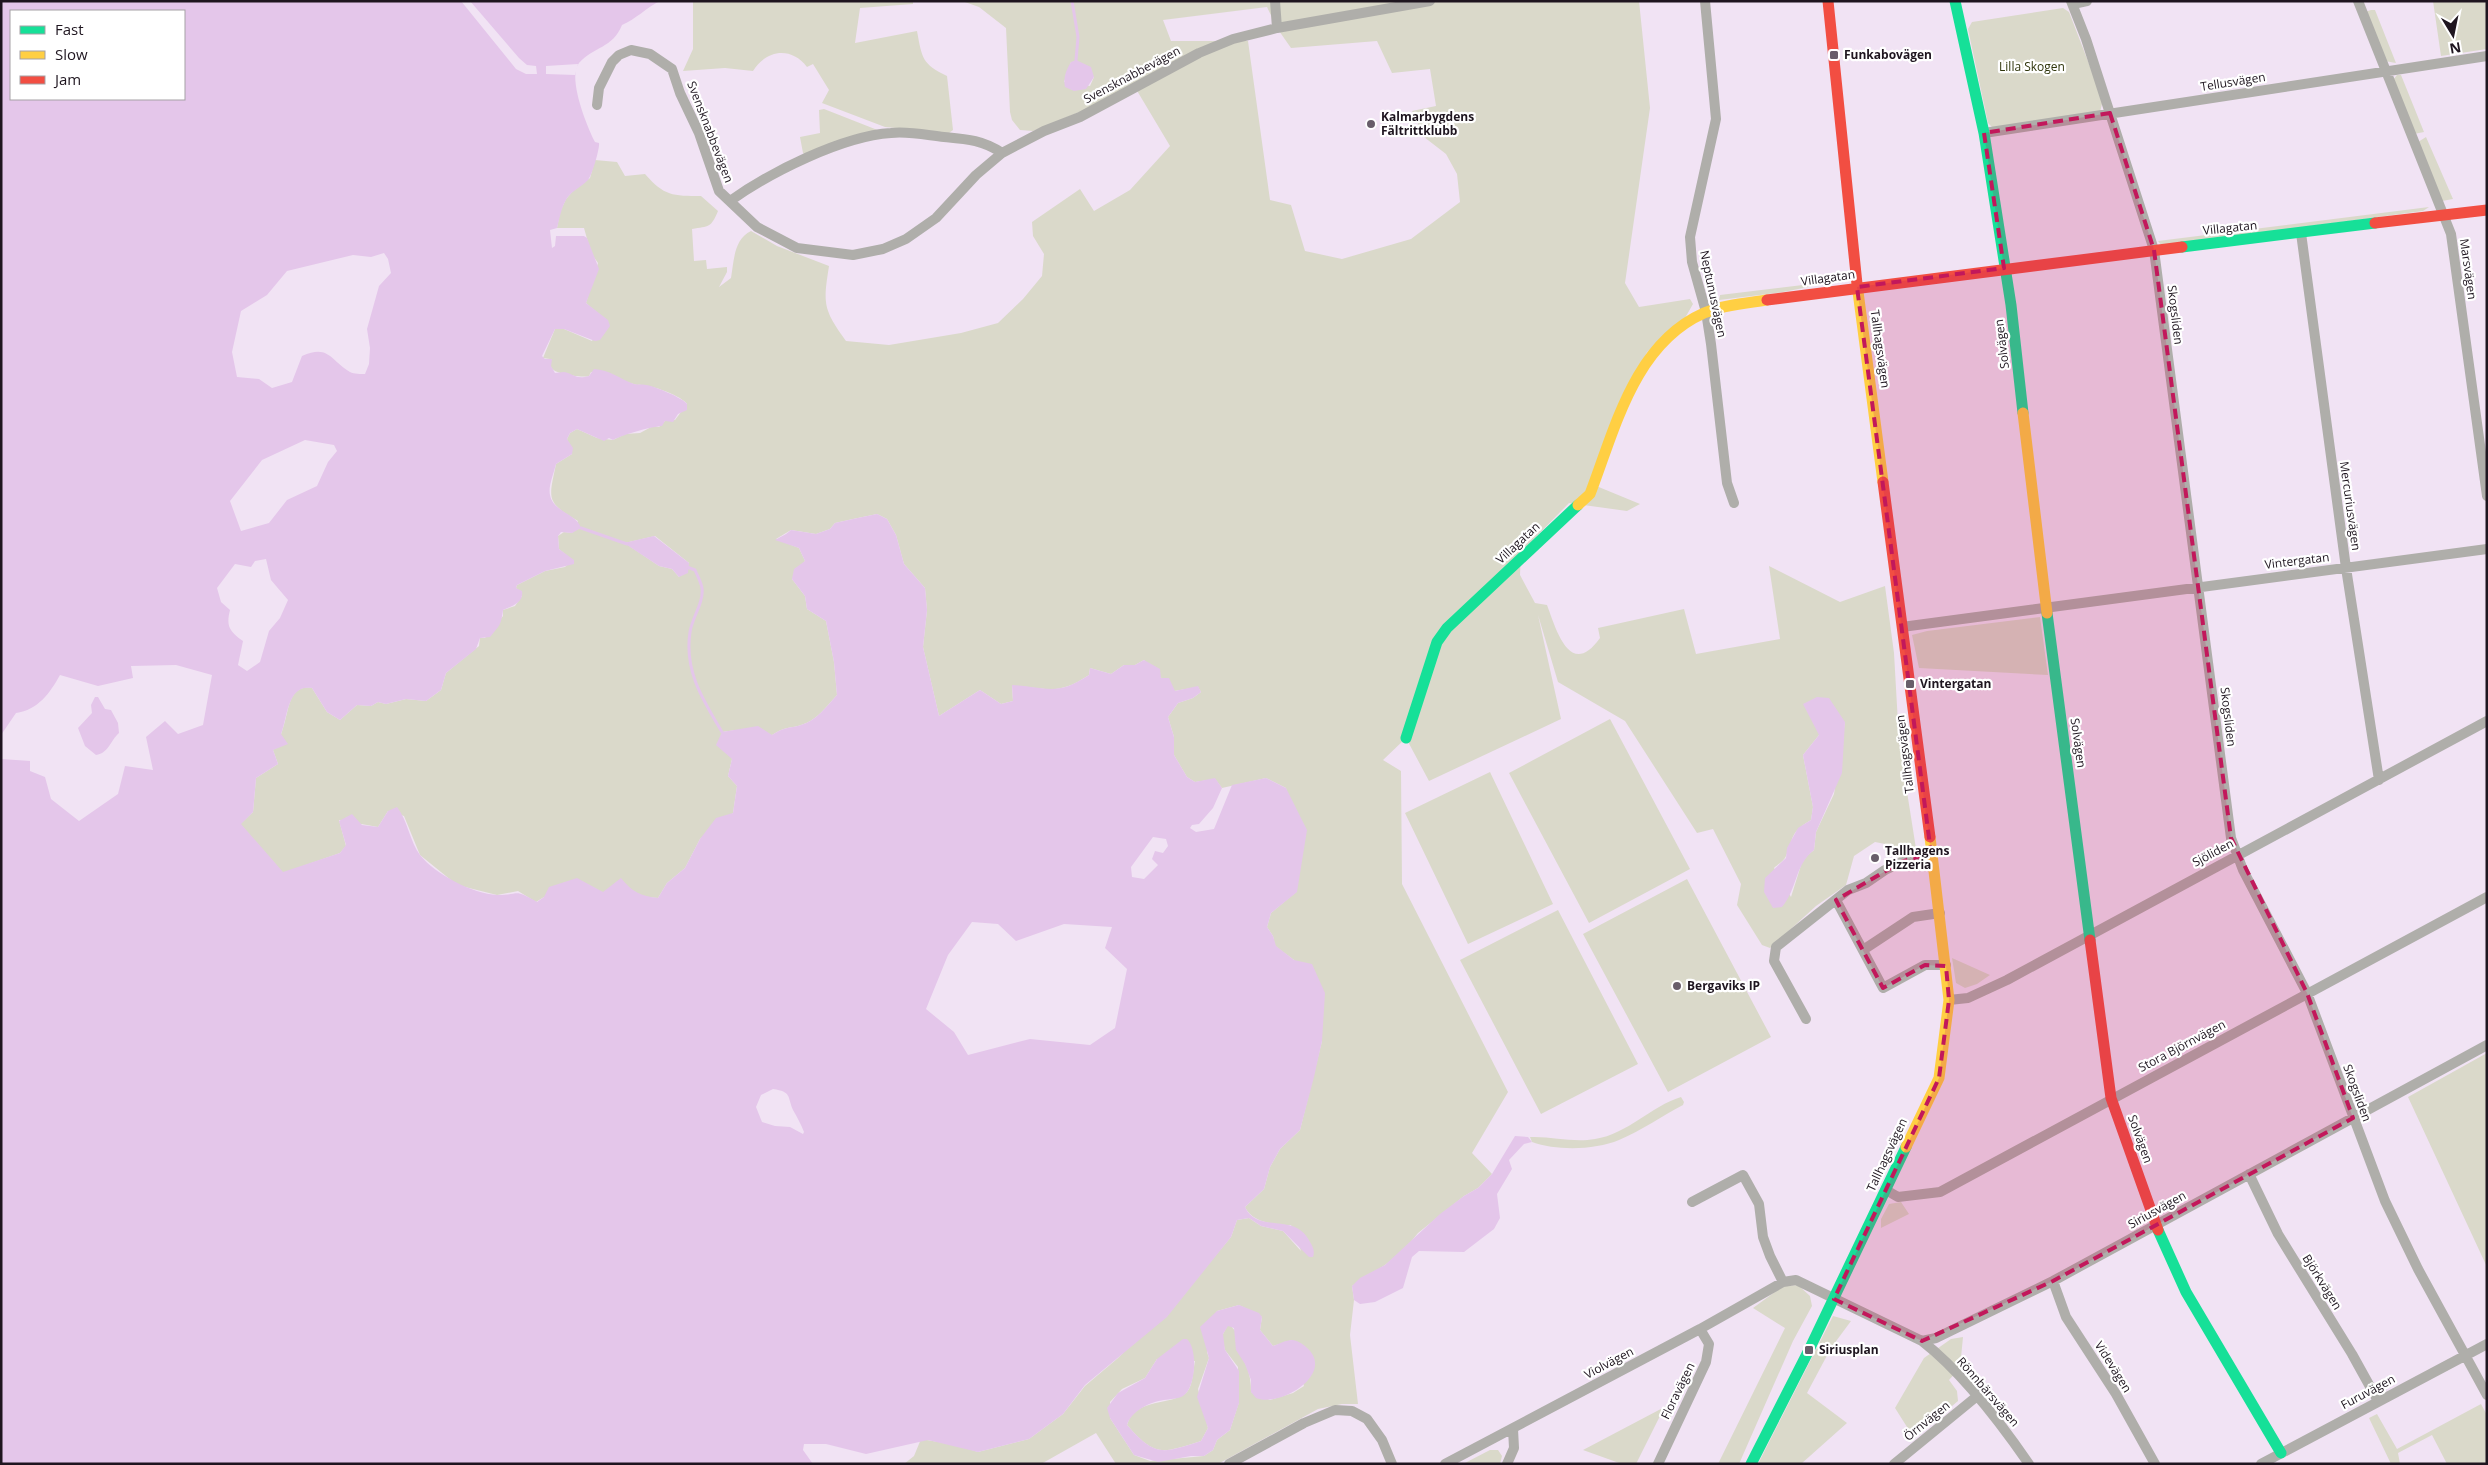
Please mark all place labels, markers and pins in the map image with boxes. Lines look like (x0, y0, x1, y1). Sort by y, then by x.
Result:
place label: Funkabovägen (1844, 46, 1932, 63)
marker: Funkabovägen (1828, 49, 1840, 61)
place label: Kalmarbygdens Fältrittklubb (1381, 108, 1474, 139)
marker: Kalmarbygdens Fältrittklubb (1365, 118, 1377, 130)
place label: Vintergatan (1920, 675, 1991, 692)
marker: Vintergatan (1904, 678, 1916, 690)
place label: Tallhagens Pizzeria (1885, 842, 1949, 873)
marker: Tallhagens Pizzeria (1869, 852, 1881, 864)
place label: Bergaviks IP (1687, 977, 1760, 994)
marker: Bergaviks IP (1671, 980, 1683, 992)
place label: Siriusplan (1819, 1341, 1879, 1358)
marker: Siriusplan (1803, 1344, 1815, 1356)

